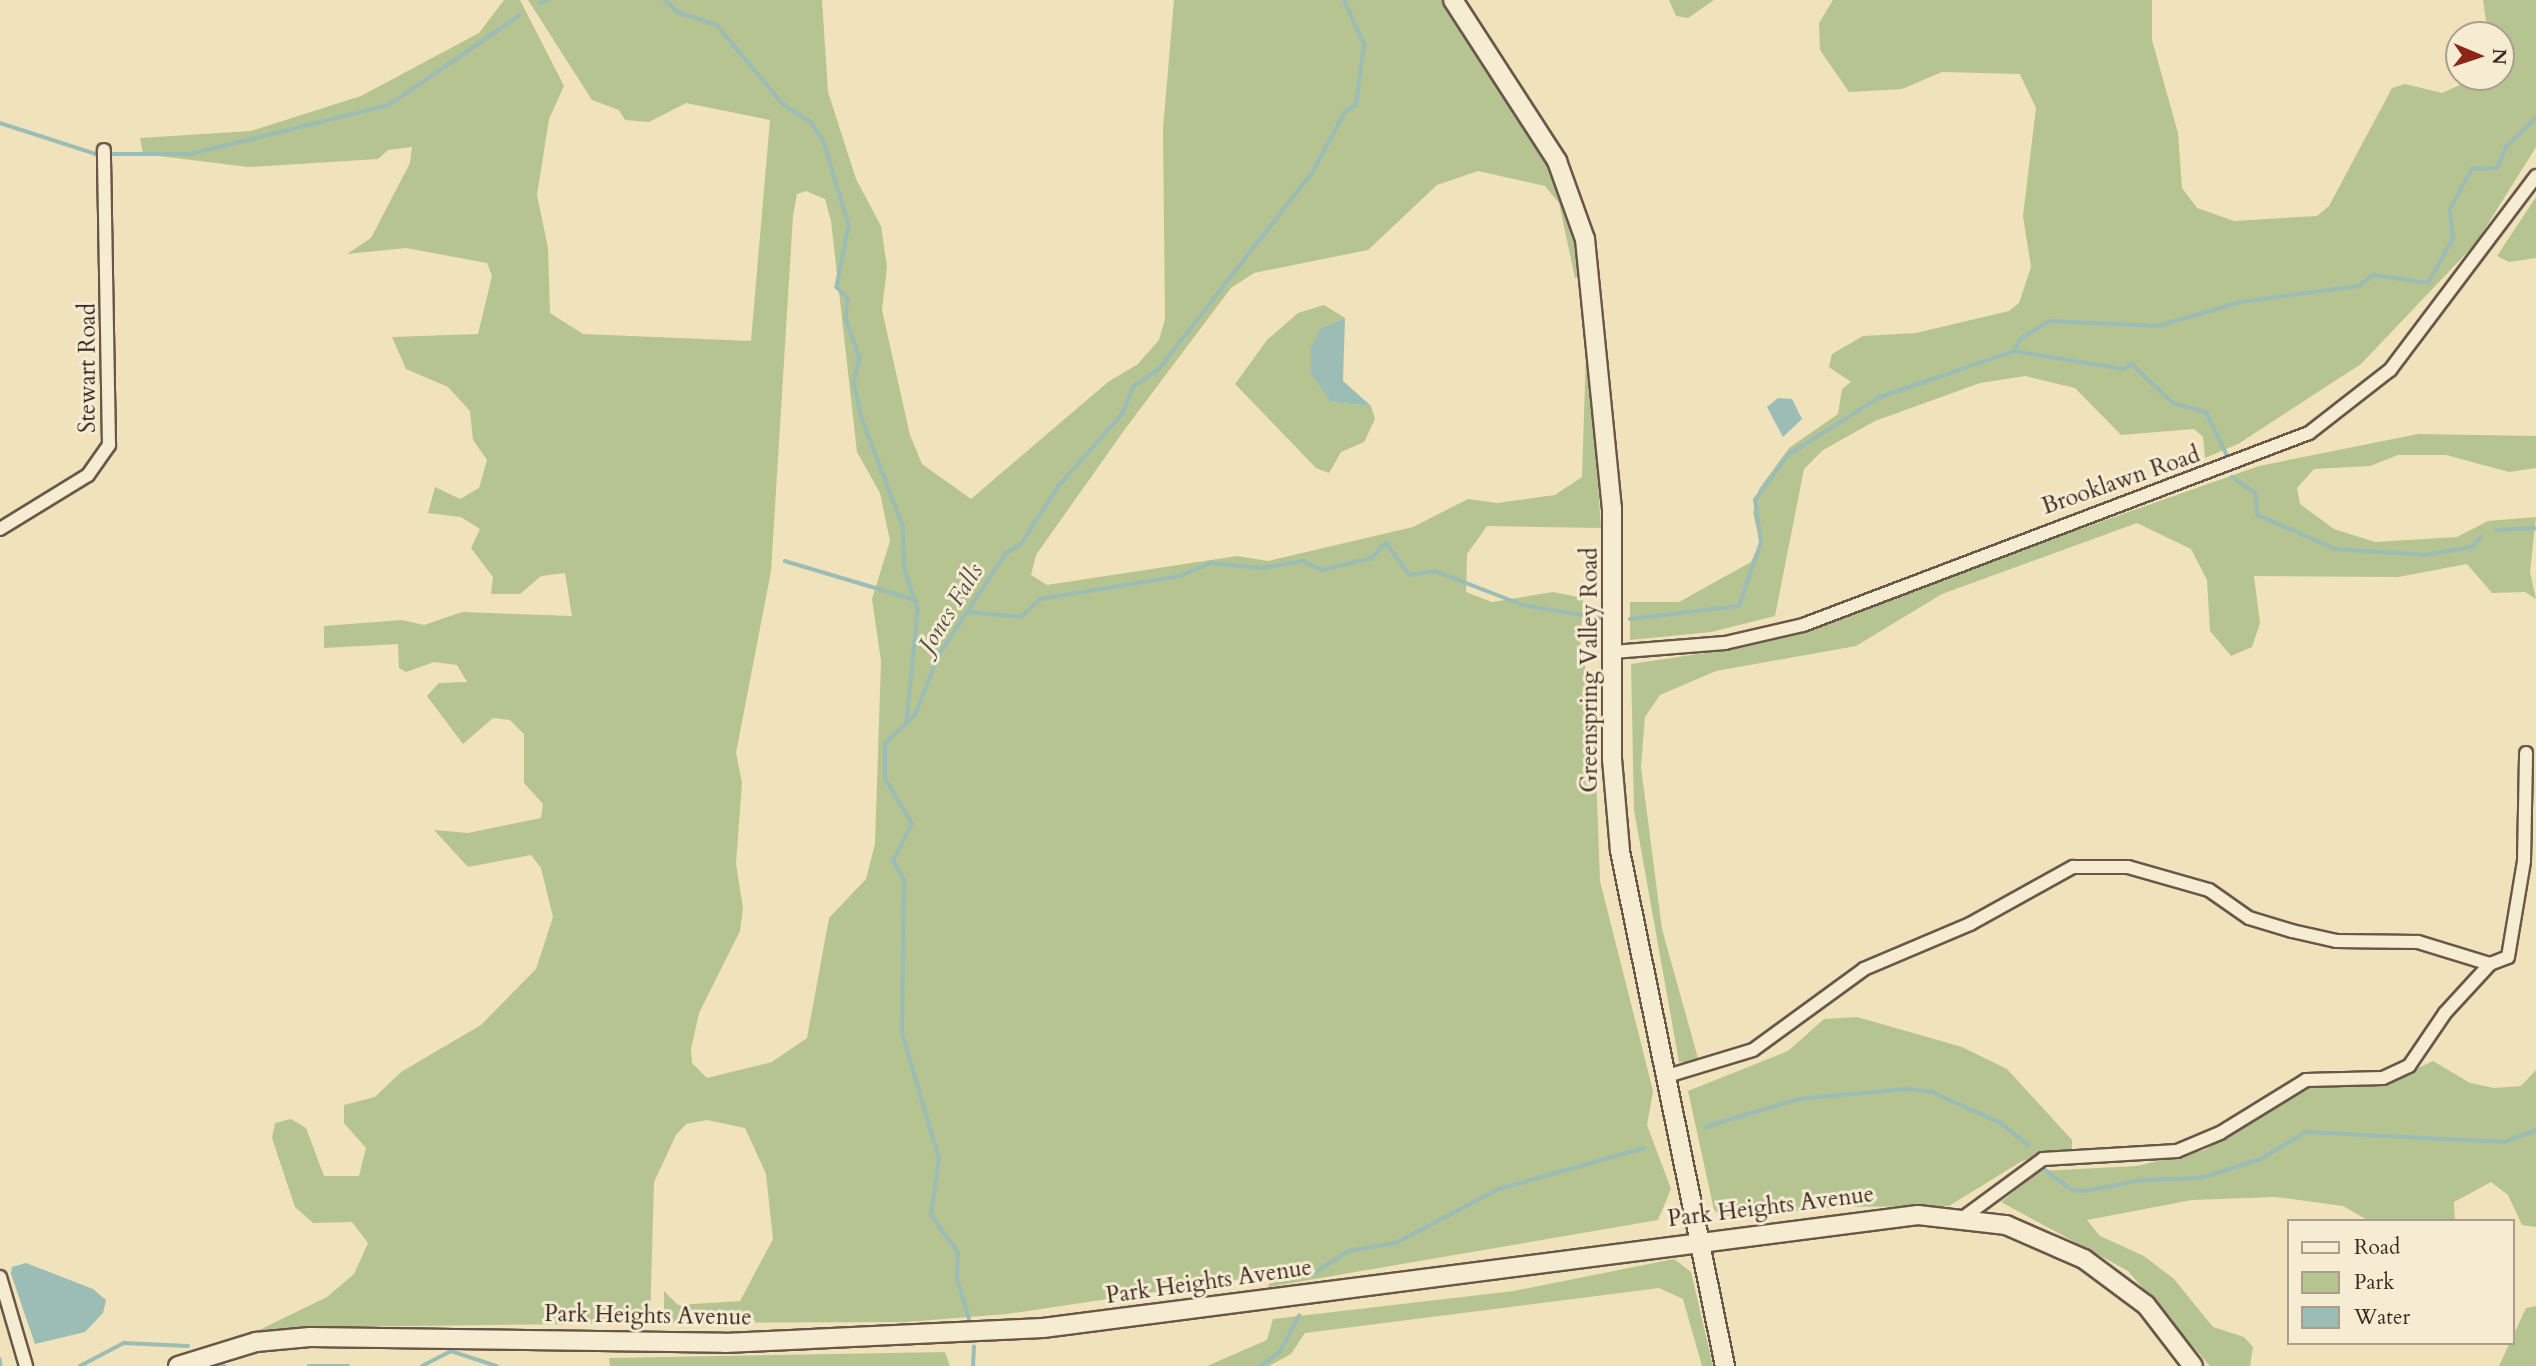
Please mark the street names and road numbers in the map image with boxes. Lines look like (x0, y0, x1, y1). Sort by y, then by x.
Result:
street label: Stewart Road (74, 303, 102, 433)
street label: Brooklawn Road (2038, 441, 2204, 521)
street label: Greenspring Valley Road (1576, 547, 1604, 793)
street label: Park Heights Avenue (1666, 1181, 1876, 1233)
street label: Park Heights Avenue (1104, 1254, 1314, 1310)
street label: Park Heights Avenue (544, 1300, 752, 1332)

